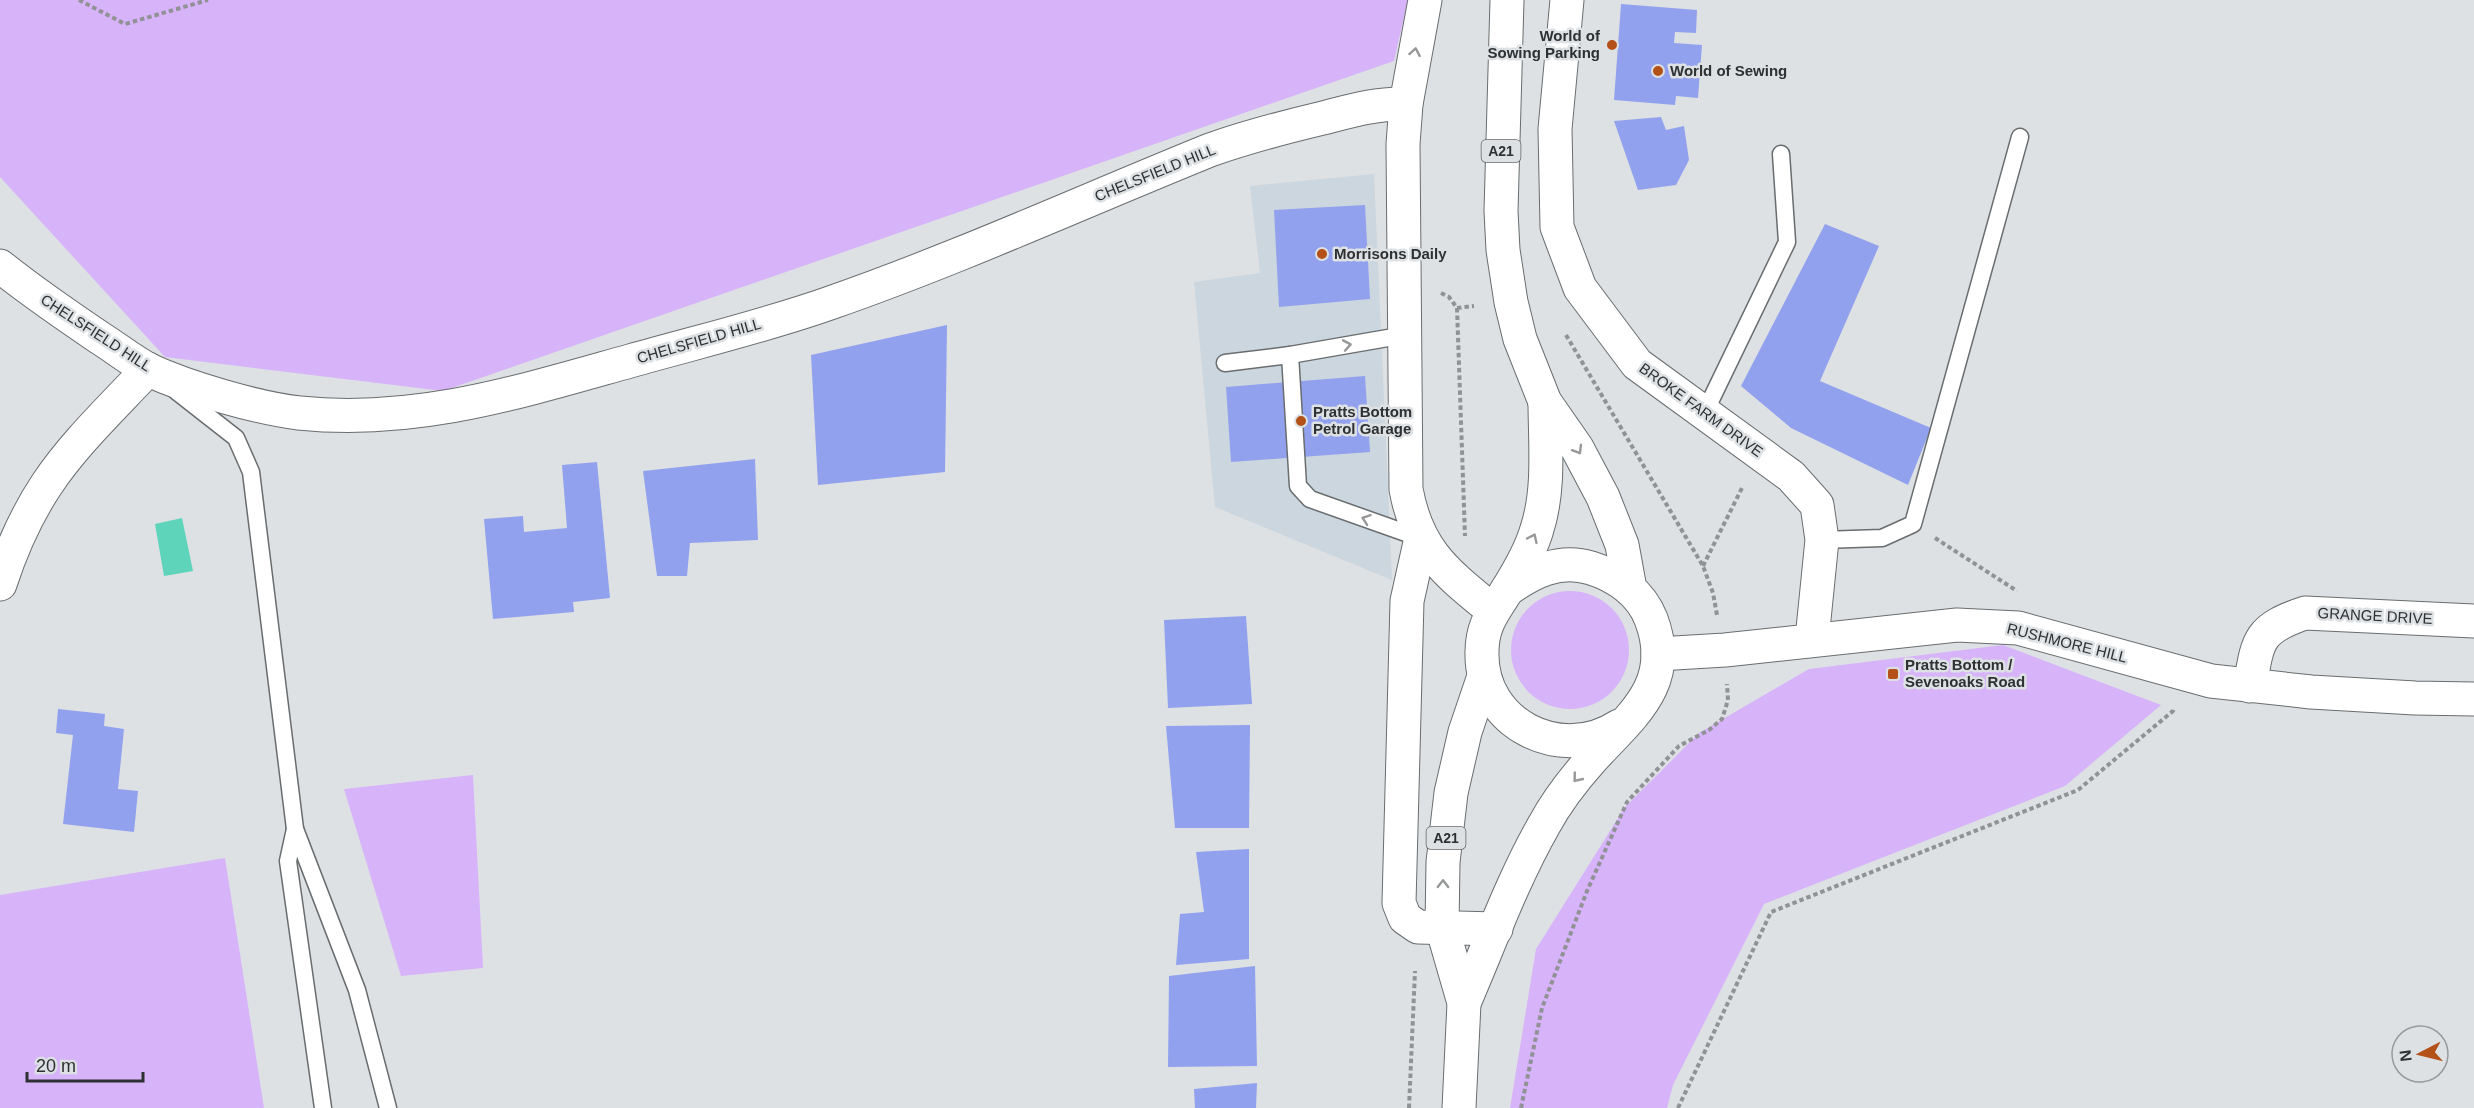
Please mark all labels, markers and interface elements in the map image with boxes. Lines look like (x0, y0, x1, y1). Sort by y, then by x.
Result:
place label: World of Sowing Parking (1487, 27, 1601, 61)
marker: World of Sowing Parking (1605, 38, 1619, 52)
one-way arrow (1408, 47, 1420, 56)
place label: World of Sewing (1670, 62, 1787, 79)
marker: World of Sewing (1651, 64, 1665, 78)
road number: A21 (1482, 140, 1520, 162)
street label: CHELSFIELD HILL (1092, 141, 1218, 204)
place label: Morrisons Daily (1334, 245, 1447, 262)
marker: Morrisons Daily (1315, 247, 1329, 261)
street label: CHELSFIELD HILL (38, 290, 155, 375)
street label: CHELSFIELD HILL (635, 315, 763, 366)
one-way arrow (1342, 339, 1352, 352)
street label: BROKE FARM DRIVE (1636, 359, 1766, 460)
place label: Pratts Bottom Petrol Garage (1313, 403, 1412, 437)
marker: Pratts Bottom Petrol Garage (1294, 414, 1308, 428)
one-way arrow (1570, 444, 1582, 454)
one-way arrow (1361, 513, 1372, 526)
one-way arrow (1525, 533, 1537, 544)
street label: GRANGE DRIVE (2317, 604, 2433, 627)
street label: RUSHMORE HILL (2005, 619, 2129, 666)
place label: Pratts Bottom / Sevenoaks Road (1905, 656, 2025, 690)
marker: Pratts Bottom / Sevenoaks Road (1886, 667, 1900, 681)
one-way arrow (1573, 771, 1584, 782)
road number: A21 (1426, 827, 1466, 849)
one-way arrow (1436, 880, 1449, 889)
north arrow (2390, 1024, 2450, 1084)
scale bar (27, 1045, 142, 1083)
text: N (2396, 1049, 2415, 1063)
text: 20 m (36, 1056, 76, 1076)

